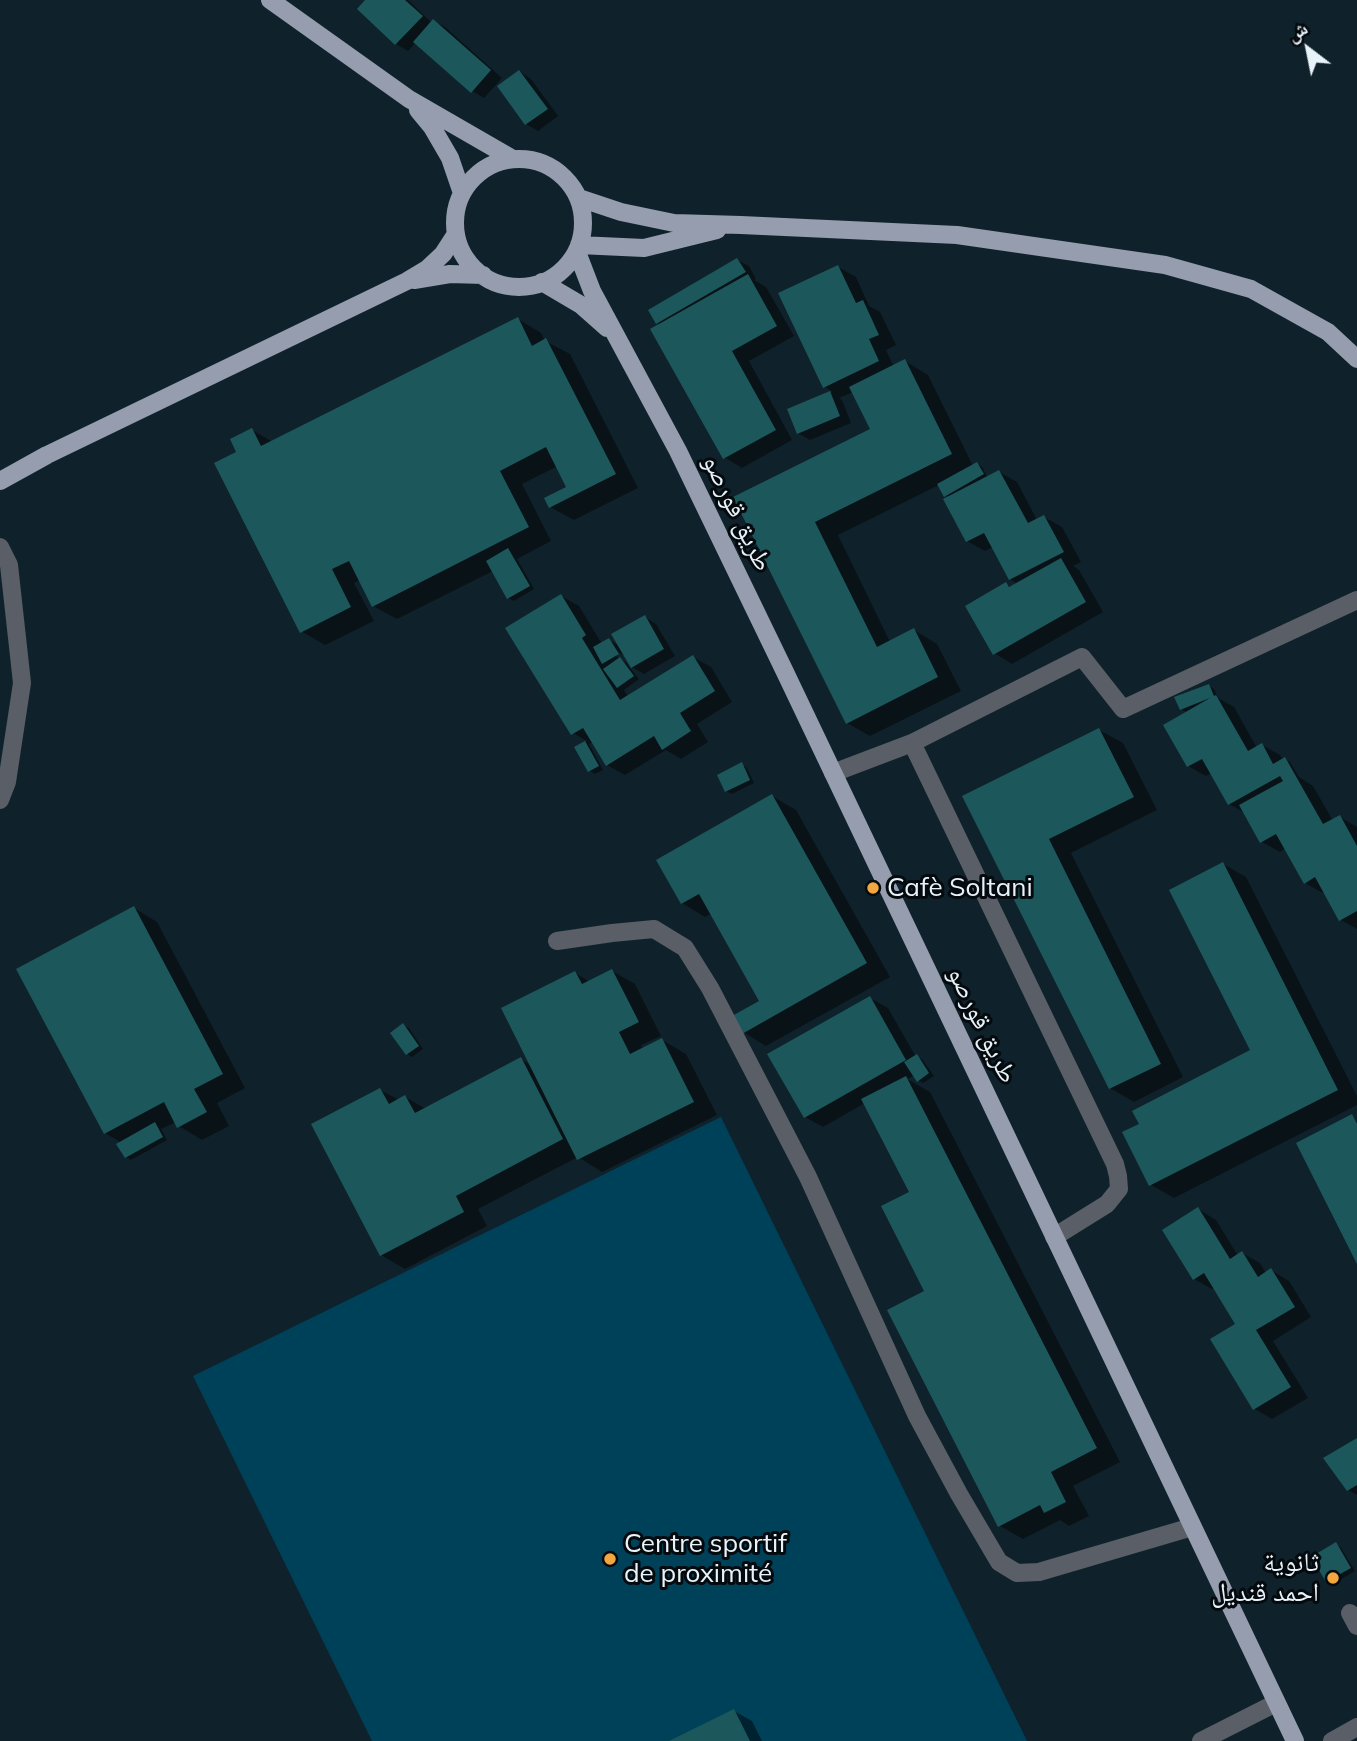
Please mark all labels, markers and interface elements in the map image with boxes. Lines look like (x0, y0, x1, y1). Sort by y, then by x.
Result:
north arrow (1273, 14, 1343, 84)
text: ش (1282, 16, 1312, 47)
street label: طريق قورصو (695, 450, 779, 576)
place label: Cafè Soltani (887, 872, 1033, 904)
marker: Cafè Soltani (865, 880, 881, 896)
street label: طريق قورصو (940, 962, 1024, 1088)
place label: Centre sportif de proximité (624, 1528, 787, 1590)
place label: ثانوية احمد قنديل (1211, 1547, 1319, 1608)
marker: Centre sportif de proximité (602, 1551, 618, 1567)
marker: ثانوية احمد قنديل (1325, 1570, 1341, 1586)

